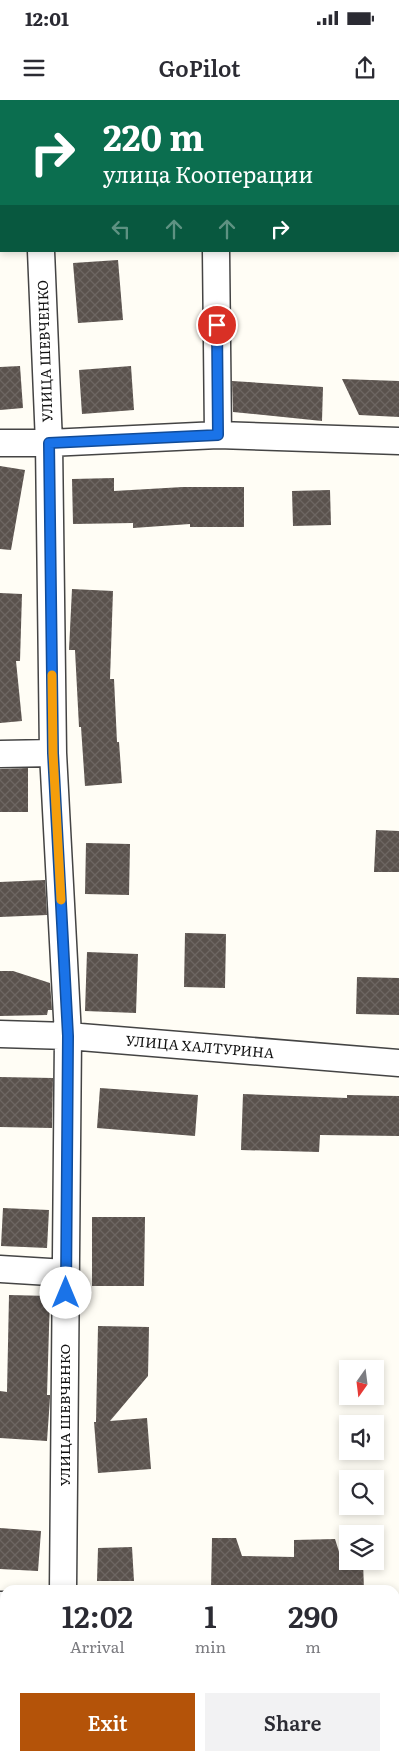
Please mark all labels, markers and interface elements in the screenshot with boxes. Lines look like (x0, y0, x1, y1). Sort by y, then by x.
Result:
text: 12:01 (25, 4, 69, 32)
text: GoPilot (159, 51, 240, 84)
icon: menu (20, 54, 48, 82)
icon: share (351, 54, 379, 82)
text: 220 m (103, 110, 204, 162)
icon: right (20, 120, 85, 185)
text: улица Кооперации (103, 157, 313, 190)
icon: left (107, 215, 135, 243)
icon: ahead (160, 215, 188, 243)
icon: ahead (213, 215, 241, 243)
icon: right (266, 215, 294, 243)
street label: УЛИЦА ШЕВЧЕНКО (32, 280, 56, 422)
pin (196, 304, 238, 346)
icon: arrive (203, 311, 231, 339)
street label: УЛИЦА ХАЛТУРИНА (125, 1030, 276, 1063)
position arrow (39, 1266, 91, 1318)
street label: УЛИЦА ШЕВЧЕНКО (54, 1344, 74, 1486)
north arrow (339, 1360, 384, 1405)
map controls (339, 1360, 384, 1570)
button: sound (339, 1415, 384, 1460)
button: search (339, 1470, 384, 1515)
button: layers (339, 1525, 384, 1570)
text: 12:02 (62, 1593, 133, 1637)
text: 1 (204, 1593, 217, 1637)
text: 290 (288, 1593, 338, 1637)
text: Arrival (70, 1634, 125, 1658)
text: min (195, 1634, 226, 1658)
text: m (305, 1634, 321, 1658)
button: Exit (20, 1693, 195, 1751)
button: Share (205, 1693, 380, 1751)

